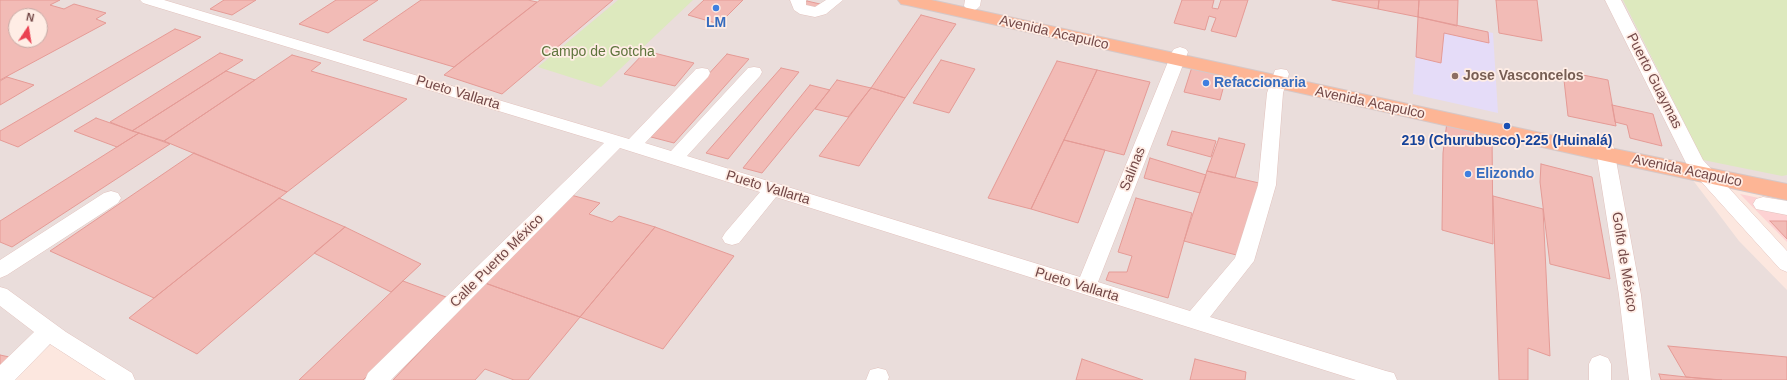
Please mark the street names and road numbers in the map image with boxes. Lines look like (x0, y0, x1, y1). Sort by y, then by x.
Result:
street label: Avenida Acapulco (998, 12, 1110, 54)
street label: Puerto Guaymas (1623, 30, 1685, 132)
street label: Pueto Vallarta (414, 72, 502, 114)
street label: Avenida Acapulco (1314, 83, 1426, 123)
street label: Salinas (1117, 145, 1149, 193)
street label: Avenida Acapulco (1631, 151, 1743, 191)
street label: Pueto Vallarta (724, 167, 812, 209)
street label: Calle Puerto México (447, 211, 547, 311)
street label: Golfo de México (1608, 211, 1640, 313)
street label: Pueto Vallarta (1033, 264, 1121, 306)

